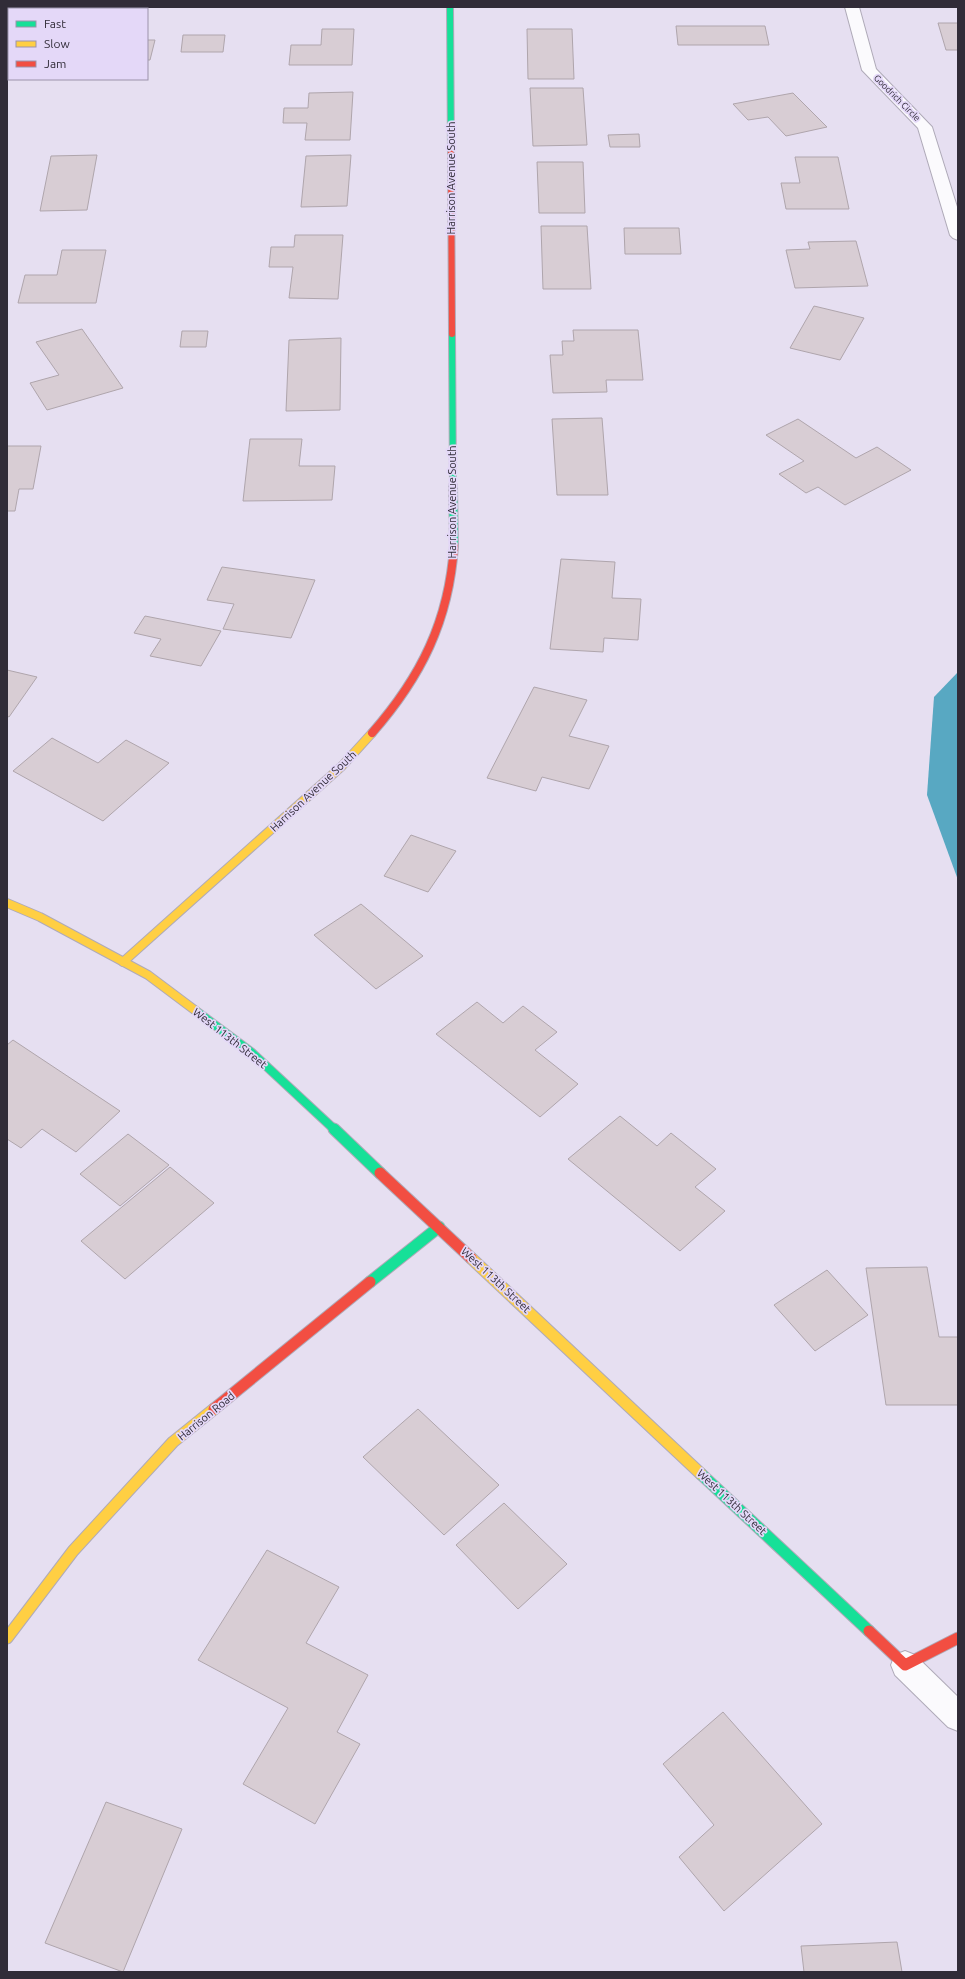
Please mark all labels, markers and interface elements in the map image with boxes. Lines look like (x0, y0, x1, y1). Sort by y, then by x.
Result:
legend (8, 8, 148, 80)
text: Fast (44, 17, 66, 30)
text: Slow (44, 37, 70, 50)
text: Jam (44, 57, 66, 70)
street label: Goodrich Circle (872, 73, 922, 123)
street label: Harrison Avenue South (445, 121, 457, 235)
street label: Harrison Avenue South (446, 445, 458, 559)
street label: Harrison Avenue South (268, 748, 358, 834)
street label: West 113th Street (191, 1006, 270, 1071)
street label: West 113th Street (459, 1245, 534, 1316)
street label: Harrison Road (175, 1389, 237, 1443)
street label: West 113th Street (695, 1467, 770, 1538)

